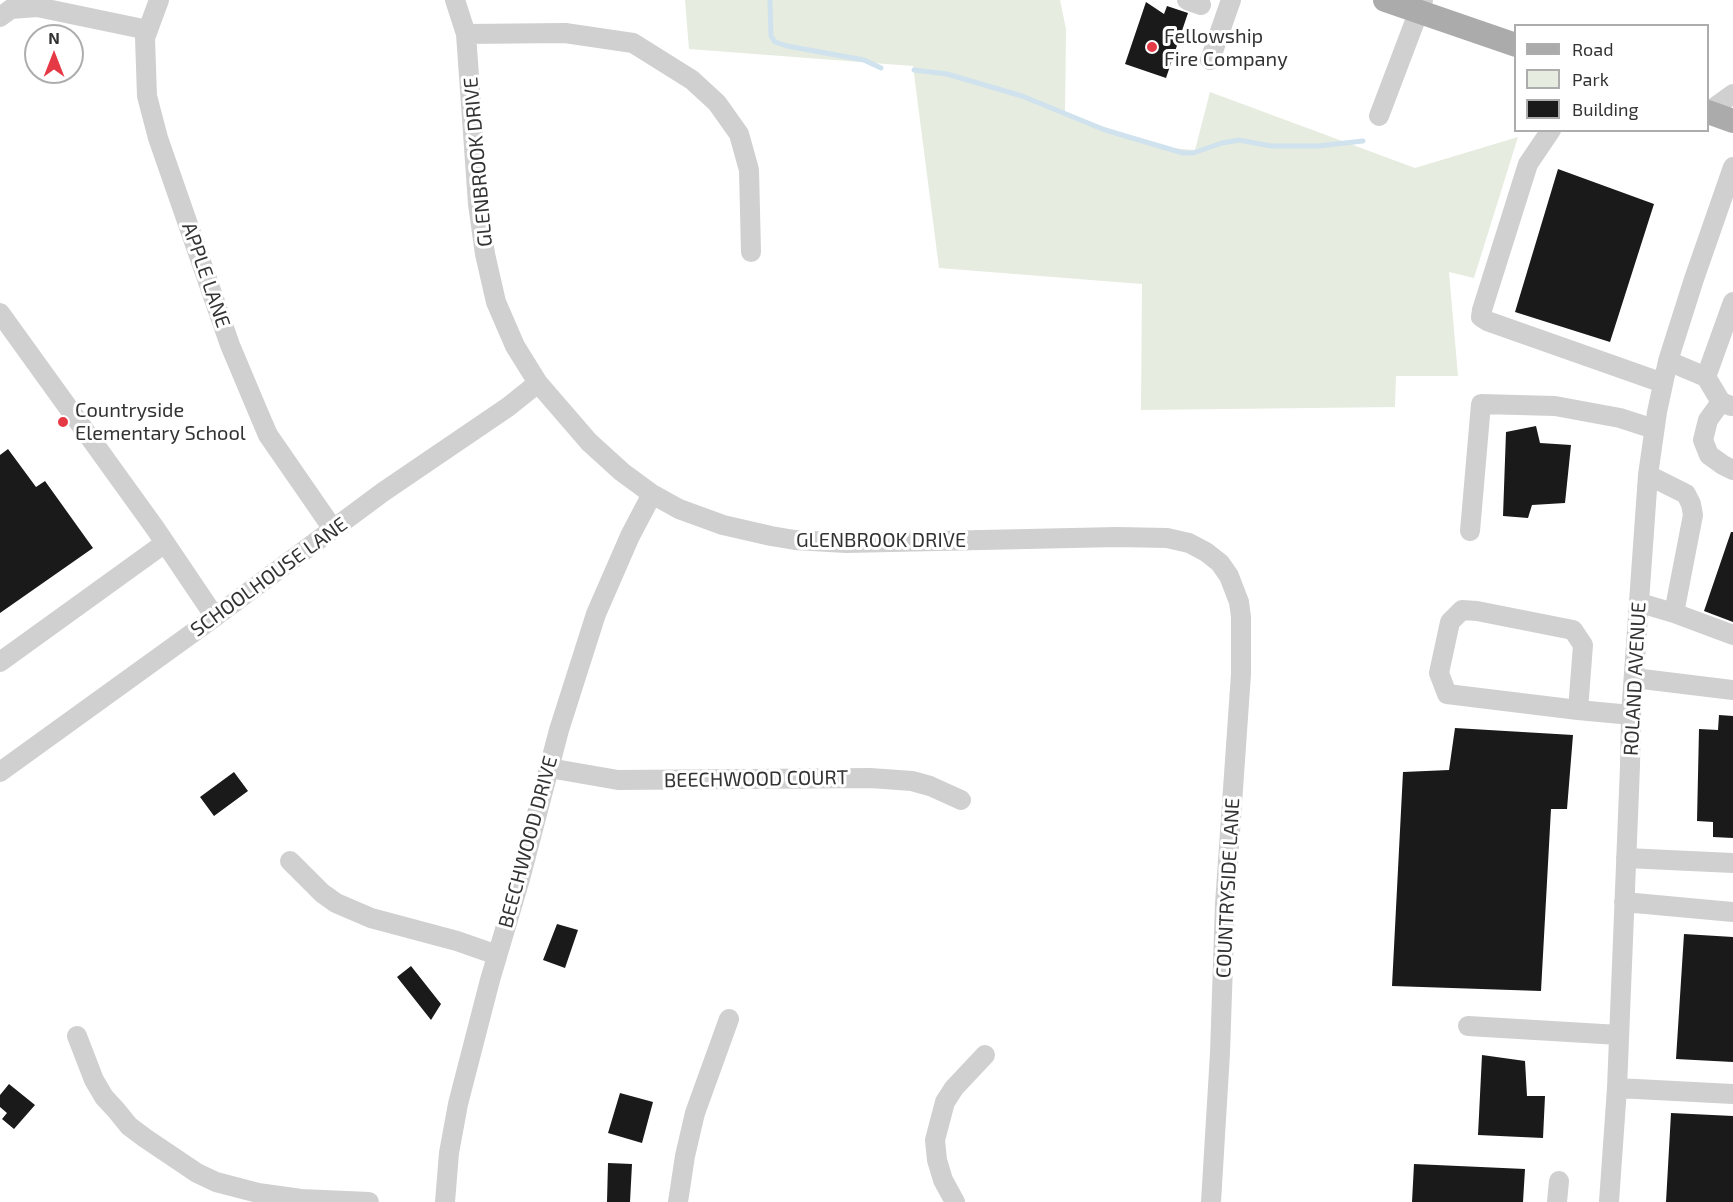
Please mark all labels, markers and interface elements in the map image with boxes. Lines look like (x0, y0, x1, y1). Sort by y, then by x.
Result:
north arrow (24, 24, 84, 84)
place label: Fellowship Fire Company (1164, 24, 1288, 71)
legend (1514, 24, 1709, 132)
text: N (48, 28, 60, 47)
text: Road (1572, 38, 1613, 60)
marker: Fellowship Fire Company (1145, 40, 1159, 54)
text: Park (1572, 68, 1609, 90)
street label: GLENBROOK DRIVE (459, 76, 497, 248)
text: Building (1572, 98, 1639, 120)
street label: APPLE LANE (177, 219, 235, 331)
place label: Countryside Elementary School (75, 398, 246, 445)
marker: Countryside Elementary School (56, 415, 70, 429)
street label: SCHOOLHOUSE LANE (186, 512, 352, 642)
street label: GLENBROOK DRIVE (796, 528, 966, 552)
street label: ROLAND AVENUE (1619, 601, 1651, 757)
street label: BEECHWOOD DRIVE (493, 753, 563, 931)
street label: BEECHWOOD COURT (664, 765, 848, 793)
street label: COUNTRYSIDE LANE (1211, 797, 1245, 979)

